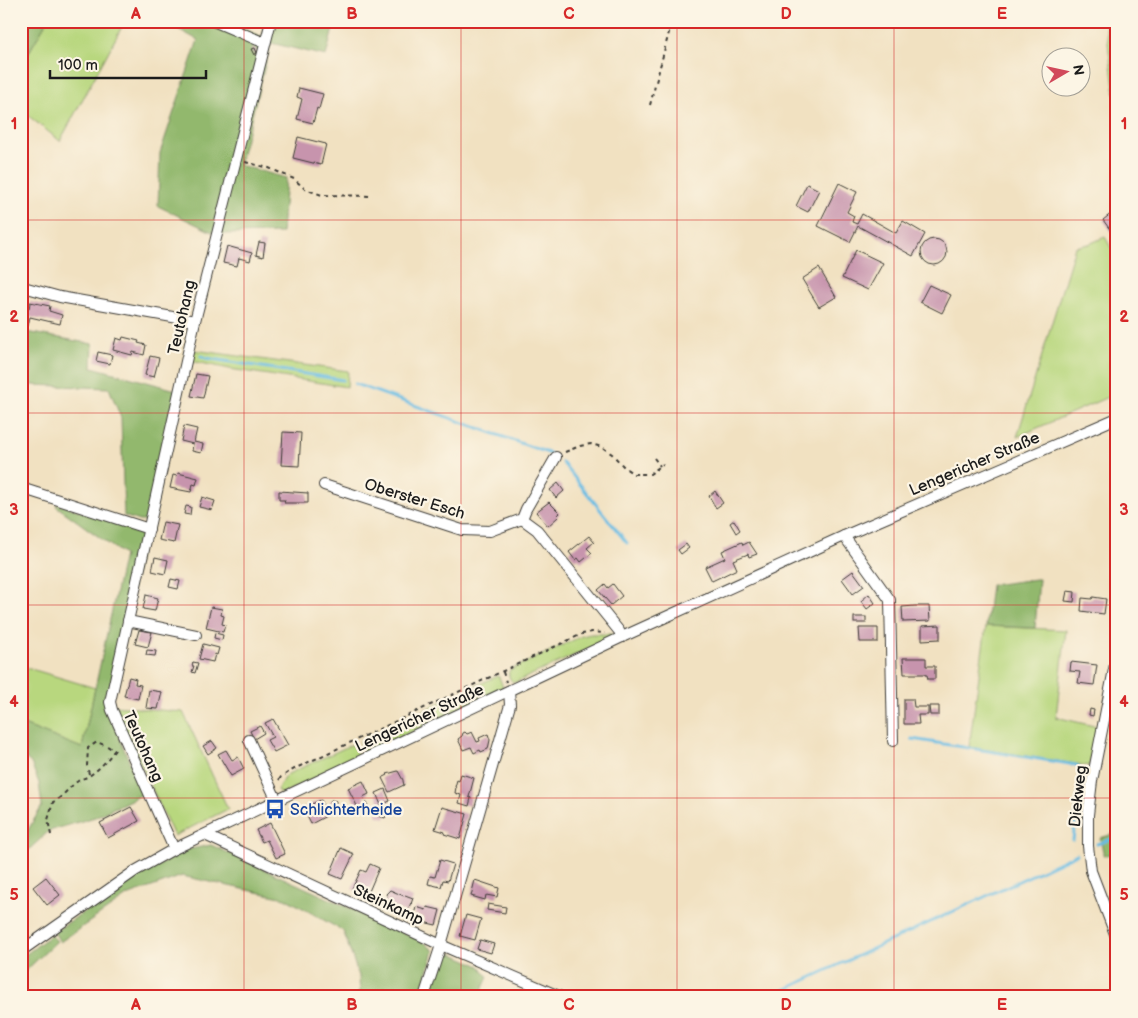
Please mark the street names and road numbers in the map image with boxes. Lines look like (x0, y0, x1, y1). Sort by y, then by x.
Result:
street label: Teutohang (165, 278, 200, 357)
street label: Lengericher Straße (907, 428, 1043, 500)
street label: Oberster Esch (362, 475, 467, 524)
street label: Lengericher Straße (352, 680, 487, 756)
street label: Teutohang (118, 708, 167, 785)
street label: Diekweg (1066, 764, 1091, 828)
street label: Steinkamp (350, 881, 427, 930)

